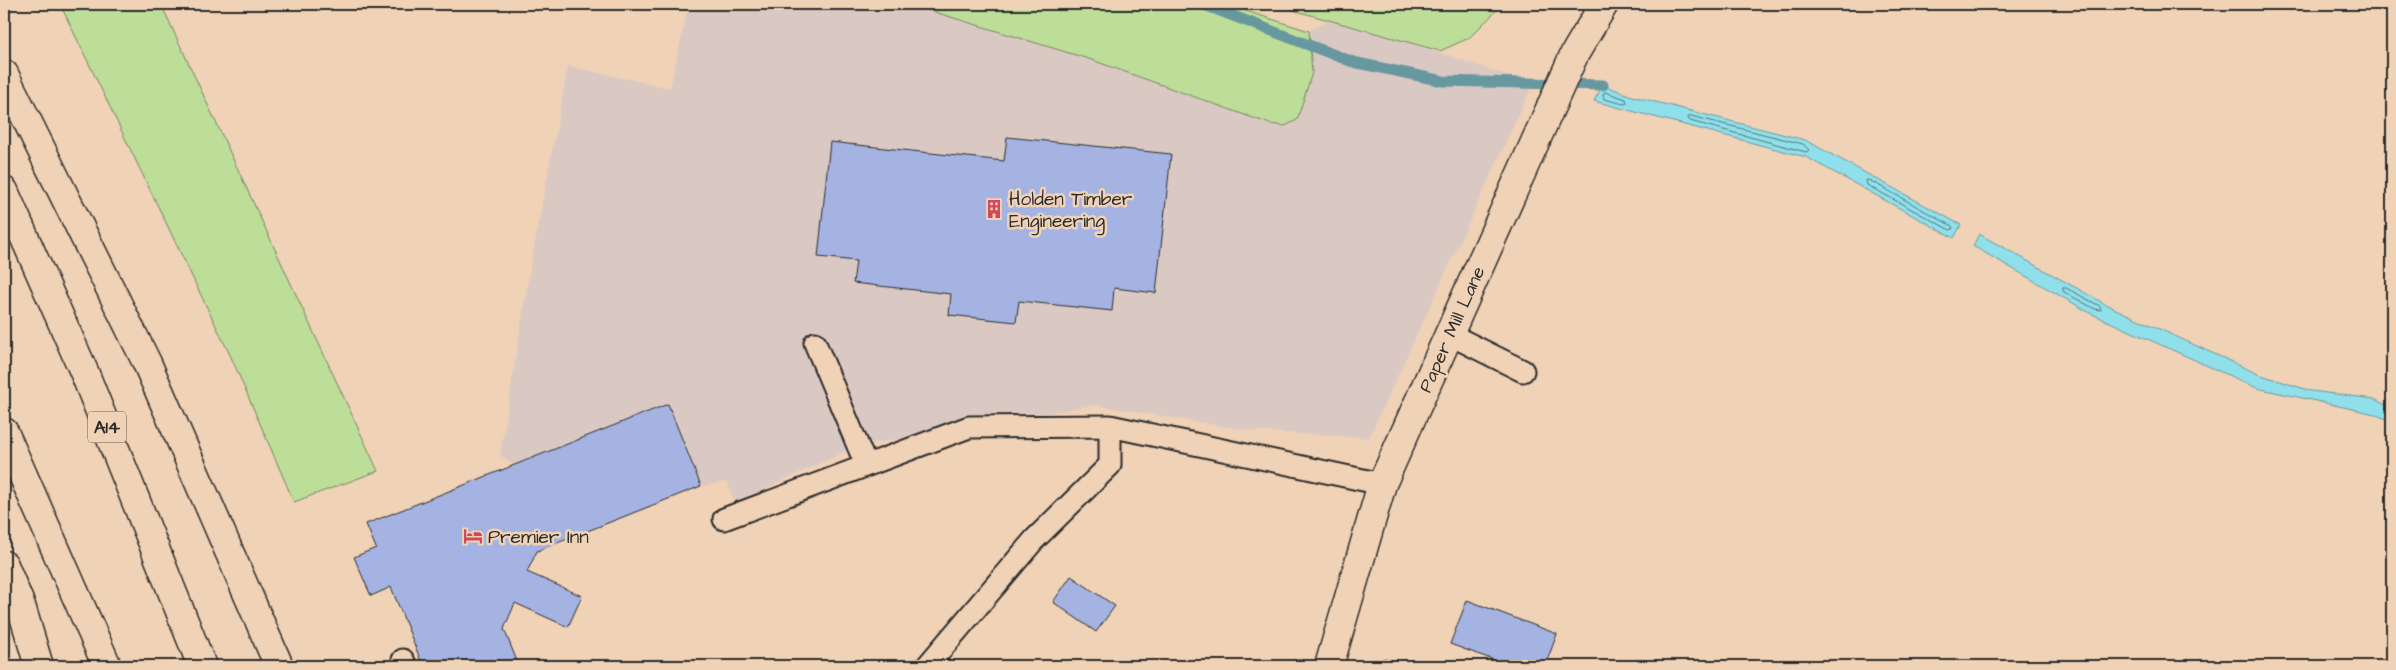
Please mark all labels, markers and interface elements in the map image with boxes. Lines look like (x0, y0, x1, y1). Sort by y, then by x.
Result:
place label: Holden Timber Engineering (1009, 186, 1133, 236)
building icon: Holden Timber Engineering (983, 198, 1005, 220)
street label: Paper Mill Lane (1412, 262, 1492, 397)
road number: A14 (88, 412, 126, 442)
place label: Premier Inn (488, 524, 589, 551)
hotel icon: Premier Inn (462, 525, 484, 547)

